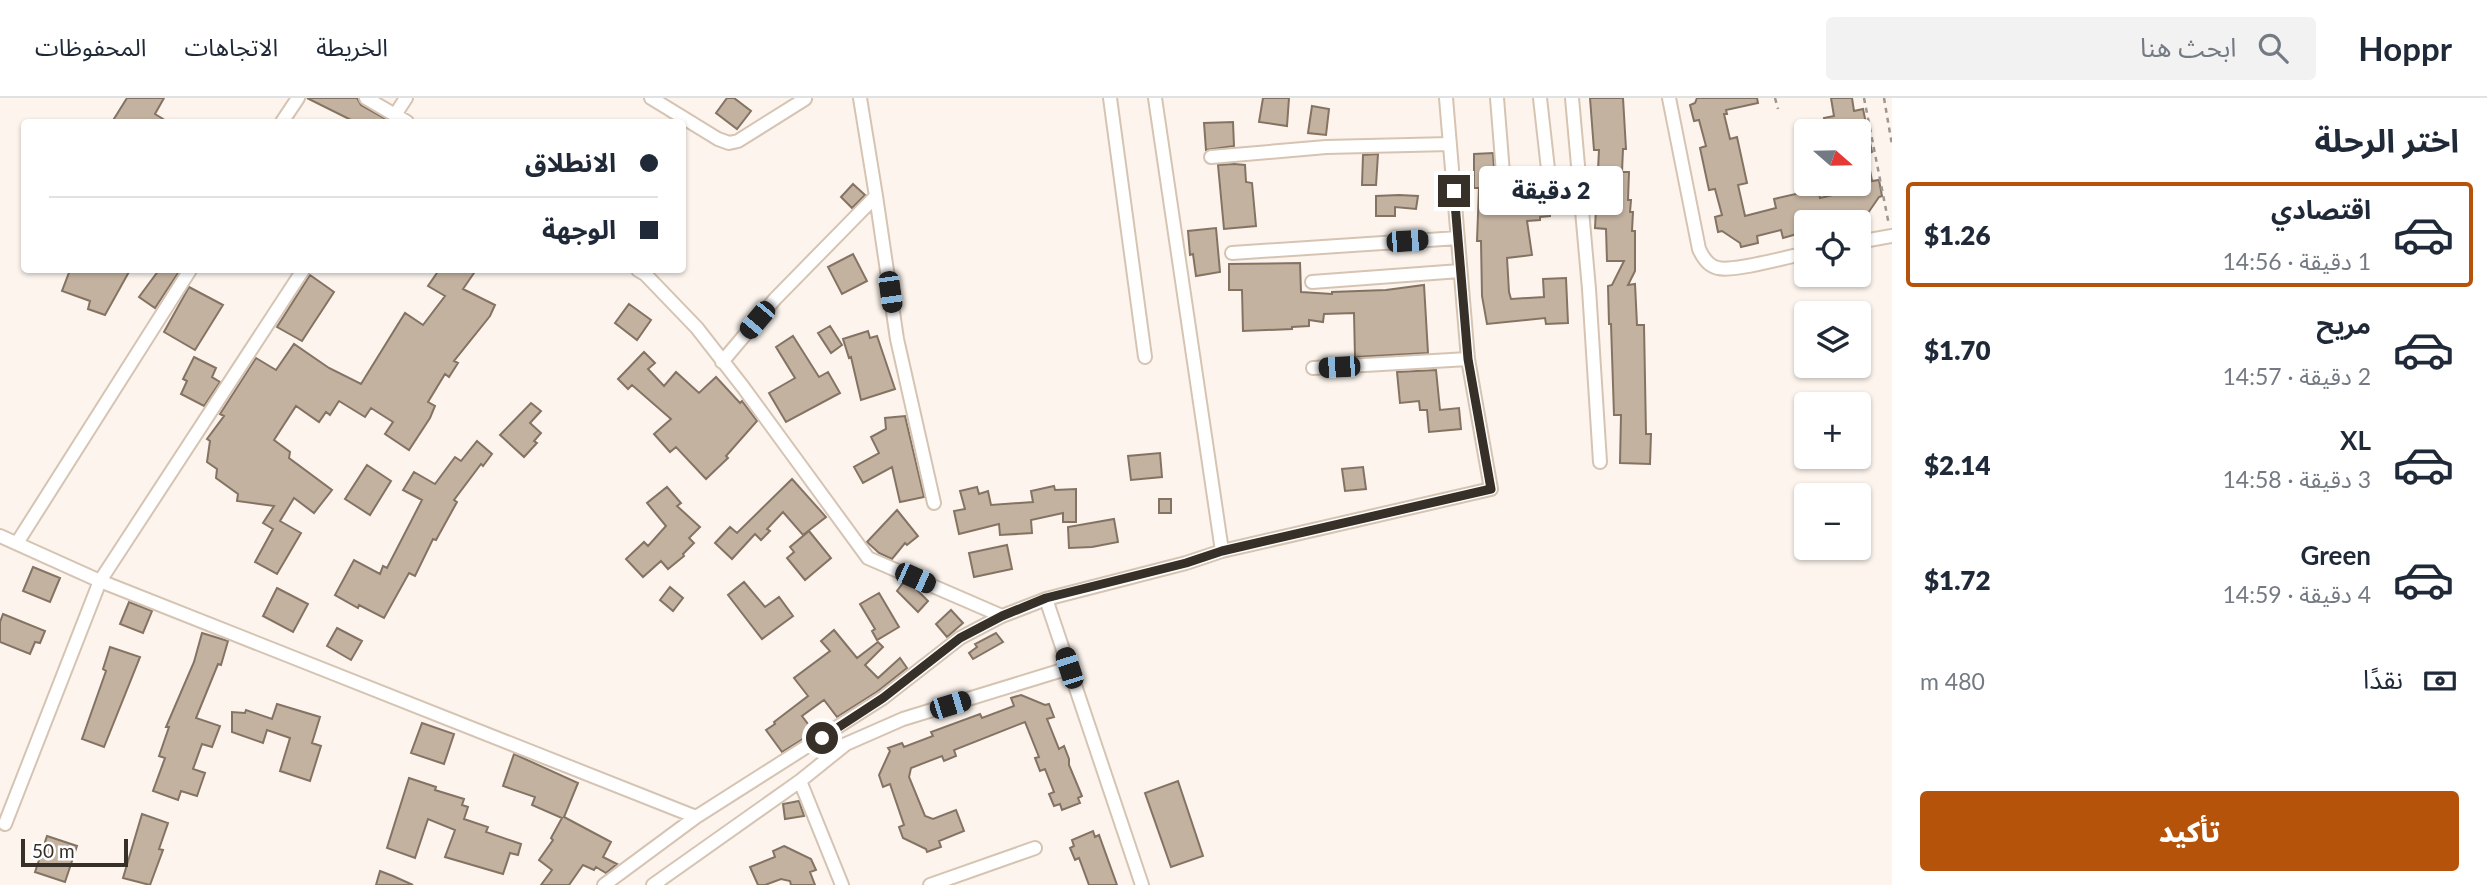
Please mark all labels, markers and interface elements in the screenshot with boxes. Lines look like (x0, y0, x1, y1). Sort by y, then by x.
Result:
search box (1826, 17, 2316, 80)
text: Hoppr (2358, 28, 2452, 68)
icon: search (2254, 29, 2292, 67)
text: ابحث هنا (2140, 31, 2236, 63)
text: المحفوظات (35, 32, 146, 61)
text: الاتجاهات (184, 32, 278, 61)
text: الخريطة (316, 32, 388, 61)
north arrow (1794, 119, 1871, 196)
map controls (1794, 119, 1871, 560)
text: اختر الرحلة (2315, 120, 2459, 159)
text: الانطلاق (525, 146, 616, 178)
callout: 2 دقيقة (1478, 166, 1622, 216)
route end (1438, 175, 1470, 207)
text: 2 دقيقة (1512, 176, 1590, 204)
text: اقتصادي (2271, 193, 2371, 225)
icon: car (2392, 203, 2455, 266)
button: locate (1794, 210, 1871, 287)
text: الوجهة (542, 213, 616, 245)
text: $1.26 (1924, 219, 1991, 251)
car (1386, 229, 1429, 253)
text: 1 دقيقة · 14:56 (2223, 247, 2371, 275)
car (877, 270, 904, 314)
car (736, 297, 779, 343)
button: layers (1794, 301, 1871, 378)
text: مريح (2316, 308, 2371, 340)
icon: car (2392, 318, 2455, 381)
text: $1.70 (1924, 334, 1991, 366)
car (1318, 355, 1361, 379)
text: 2 دقيقة · 14:57 (2223, 362, 2371, 390)
button: + (1794, 392, 1871, 469)
text: XL (2340, 424, 2371, 456)
icon: car (2392, 433, 2455, 496)
text: $2.14 (1924, 449, 1991, 481)
text: 3 دقيقة · 14:58 (2223, 465, 2371, 493)
button: − (1794, 483, 1871, 560)
text: Green (2301, 539, 2371, 571)
icon: car (2392, 548, 2455, 611)
car (892, 560, 939, 596)
text: $1.72 (1924, 564, 1991, 596)
text: 4 دقيقة · 14:59 (2223, 580, 2371, 608)
car (1053, 645, 1086, 691)
icon: cash (2421, 662, 2459, 700)
text: نقدًا (2363, 663, 2403, 695)
text: 480 m (1920, 667, 1985, 695)
car (927, 689, 974, 721)
route start (806, 722, 838, 754)
button: تأكيد (1920, 791, 2459, 871)
scale bar (21, 836, 128, 868)
text: 50 m (32, 839, 75, 862)

